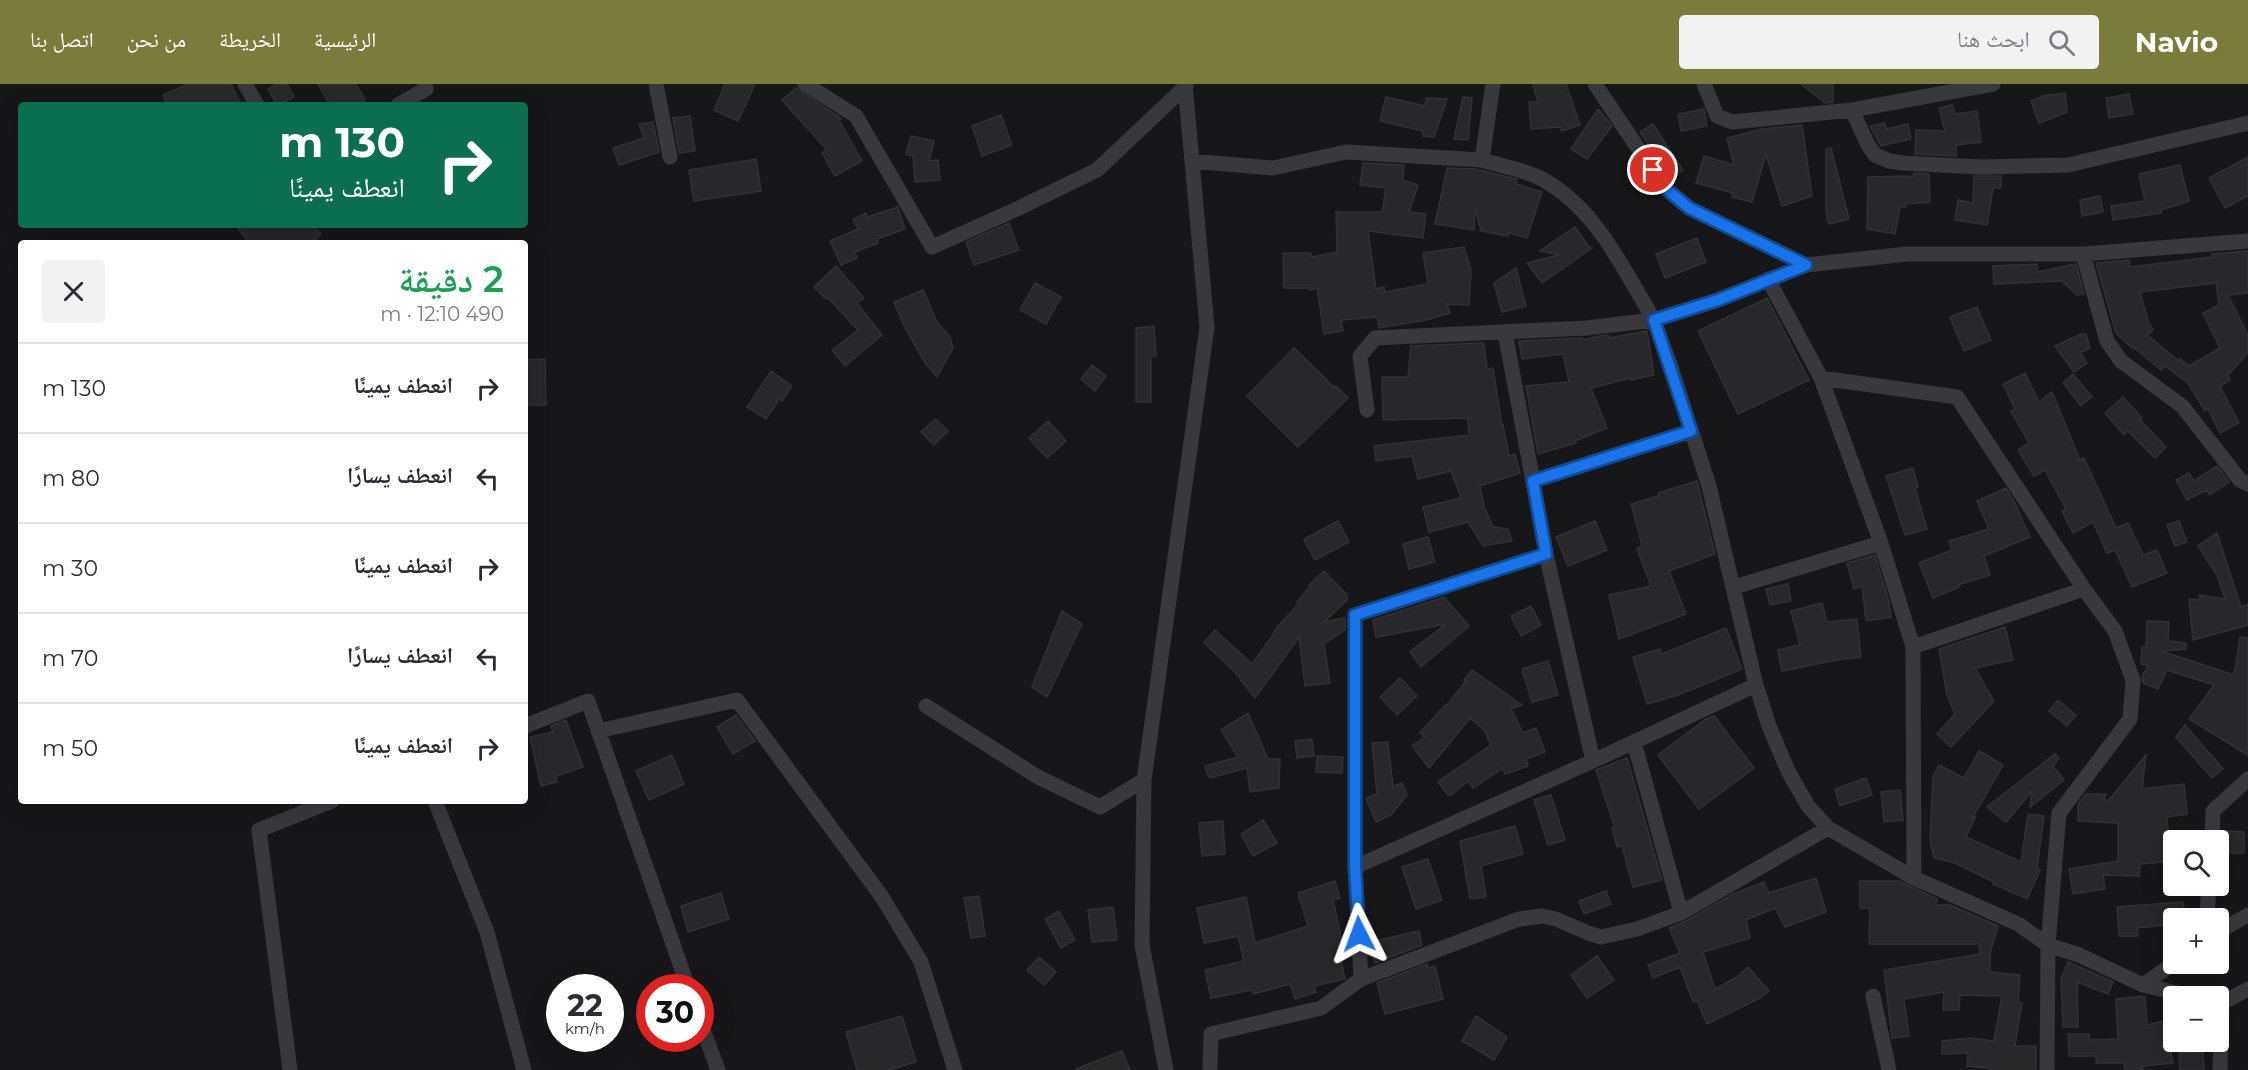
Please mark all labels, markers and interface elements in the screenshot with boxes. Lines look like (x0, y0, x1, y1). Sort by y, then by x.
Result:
search box (1679, 15, 2099, 69)
text: Navio (2135, 25, 2218, 59)
text: ابحث هنا (1957, 26, 2030, 53)
icon: search (2045, 26, 2078, 59)
text: اتصل بنا (30, 27, 94, 52)
text: من نحن (127, 27, 186, 52)
text: الخريطة (219, 27, 281, 52)
text: الرئيسية (314, 27, 376, 52)
text: 130 m (279, 116, 405, 168)
icon: right (426, 126, 504, 204)
pin (1627, 144, 1678, 195)
icon: arrive (1636, 153, 1669, 186)
text: انعطف يمينًا (289, 171, 405, 204)
text: 2 دقيقة (398, 257, 504, 301)
button: close (42, 260, 105, 323)
text: 490 m · 12:10 (380, 302, 504, 326)
text: انعطف يمينًا (353, 372, 453, 399)
icon: right (471, 372, 504, 405)
text: 130 m (42, 375, 106, 402)
text: انعطف يسارًا (347, 462, 453, 489)
icon: left (471, 462, 504, 495)
text: 80 m (42, 465, 100, 492)
text: انعطف يمينًا (353, 552, 453, 579)
icon: right (471, 552, 504, 585)
text: 30 m (42, 555, 98, 582)
text: انعطف يسارًا (347, 642, 453, 669)
icon: left (471, 642, 504, 675)
text: 70 m (42, 645, 98, 672)
text: انعطف يمينًا (353, 732, 453, 759)
icon: right (471, 732, 504, 765)
text: 50 m (42, 735, 98, 762)
map controls (2163, 830, 2229, 1052)
button: search (2163, 830, 2229, 896)
position arrow (1327, 902, 1391, 966)
button: + (2163, 908, 2229, 974)
speed limit sign: 30 (636, 974, 714, 1052)
button: − (2163, 986, 2229, 1052)
text: 22 (567, 987, 603, 1024)
text: km/h (565, 1019, 605, 1038)

